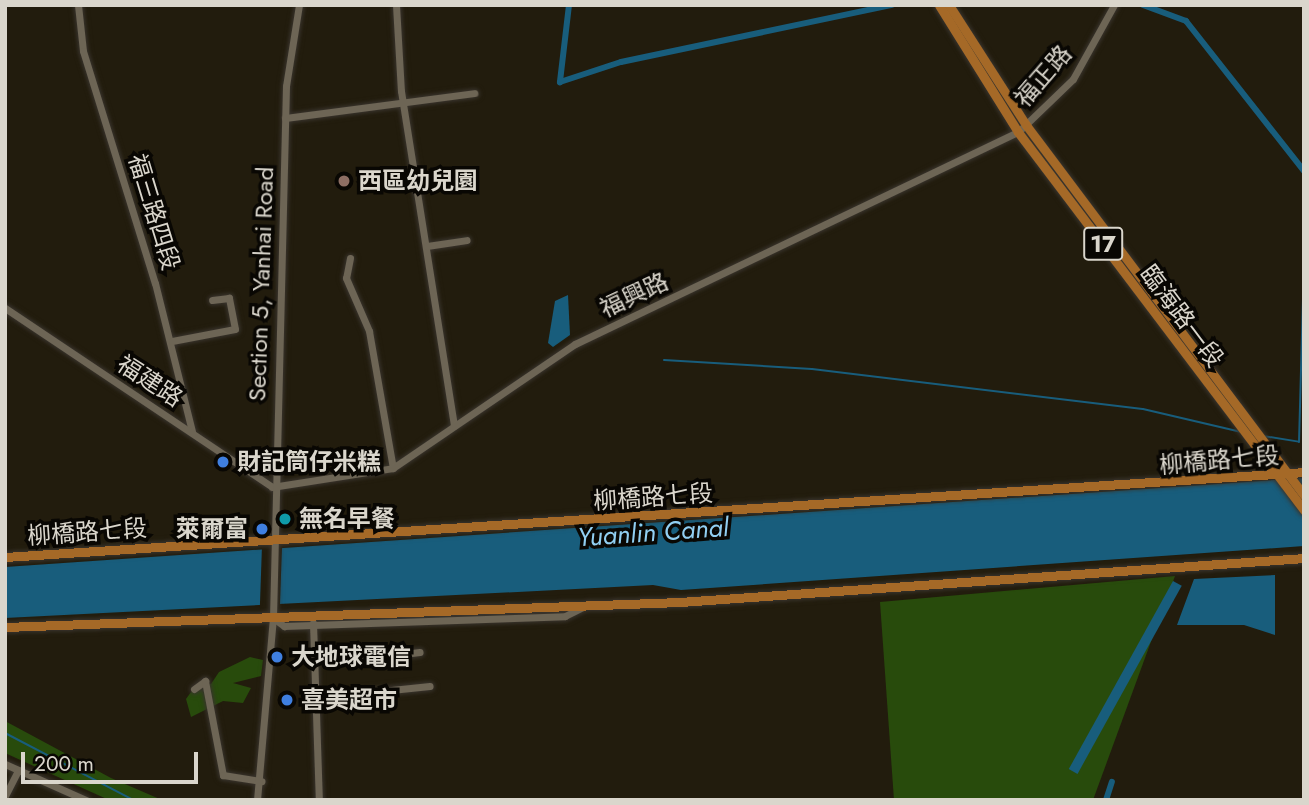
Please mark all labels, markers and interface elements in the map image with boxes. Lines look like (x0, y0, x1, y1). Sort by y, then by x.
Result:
street label: 福正路 (1009, 39, 1077, 113)
street label: 福三路四段 (123, 150, 185, 274)
street label: Section 5, Yanhai Road (243, 166, 279, 402)
place label: 西區幼兒園 (358, 167, 478, 195)
marker: 西區幼兒園 (336, 173, 352, 189)
road number: 17 (1082, 224, 1124, 264)
street label: 臨海路一段 (1134, 259, 1230, 373)
street label: 福興路 (595, 267, 673, 323)
street label: 福建路 (112, 349, 188, 413)
street label: 柳橋路七段 (1158, 440, 1280, 480)
place label: 財記筒仔米糕 (237, 448, 381, 476)
marker: 財記筒仔米糕 (215, 454, 231, 470)
street label: 柳橋路七段 (592, 478, 714, 516)
place label: 無名早餐 (299, 505, 395, 533)
marker: 無名早餐 (277, 511, 293, 527)
water label: Yuanlin Canal (576, 512, 730, 554)
street label: 柳橋路七段 (26, 513, 148, 551)
place label: 萊爾富 (176, 515, 248, 543)
marker: 萊爾富 (254, 521, 270, 537)
place label: 大地球電信 (291, 643, 411, 671)
marker: 大地球電信 (269, 649, 285, 665)
place label: 喜美超市 (301, 686, 397, 714)
marker: 喜美超市 (279, 692, 295, 708)
scale bar (24, 738, 201, 782)
text: 200 m (34, 749, 94, 779)

